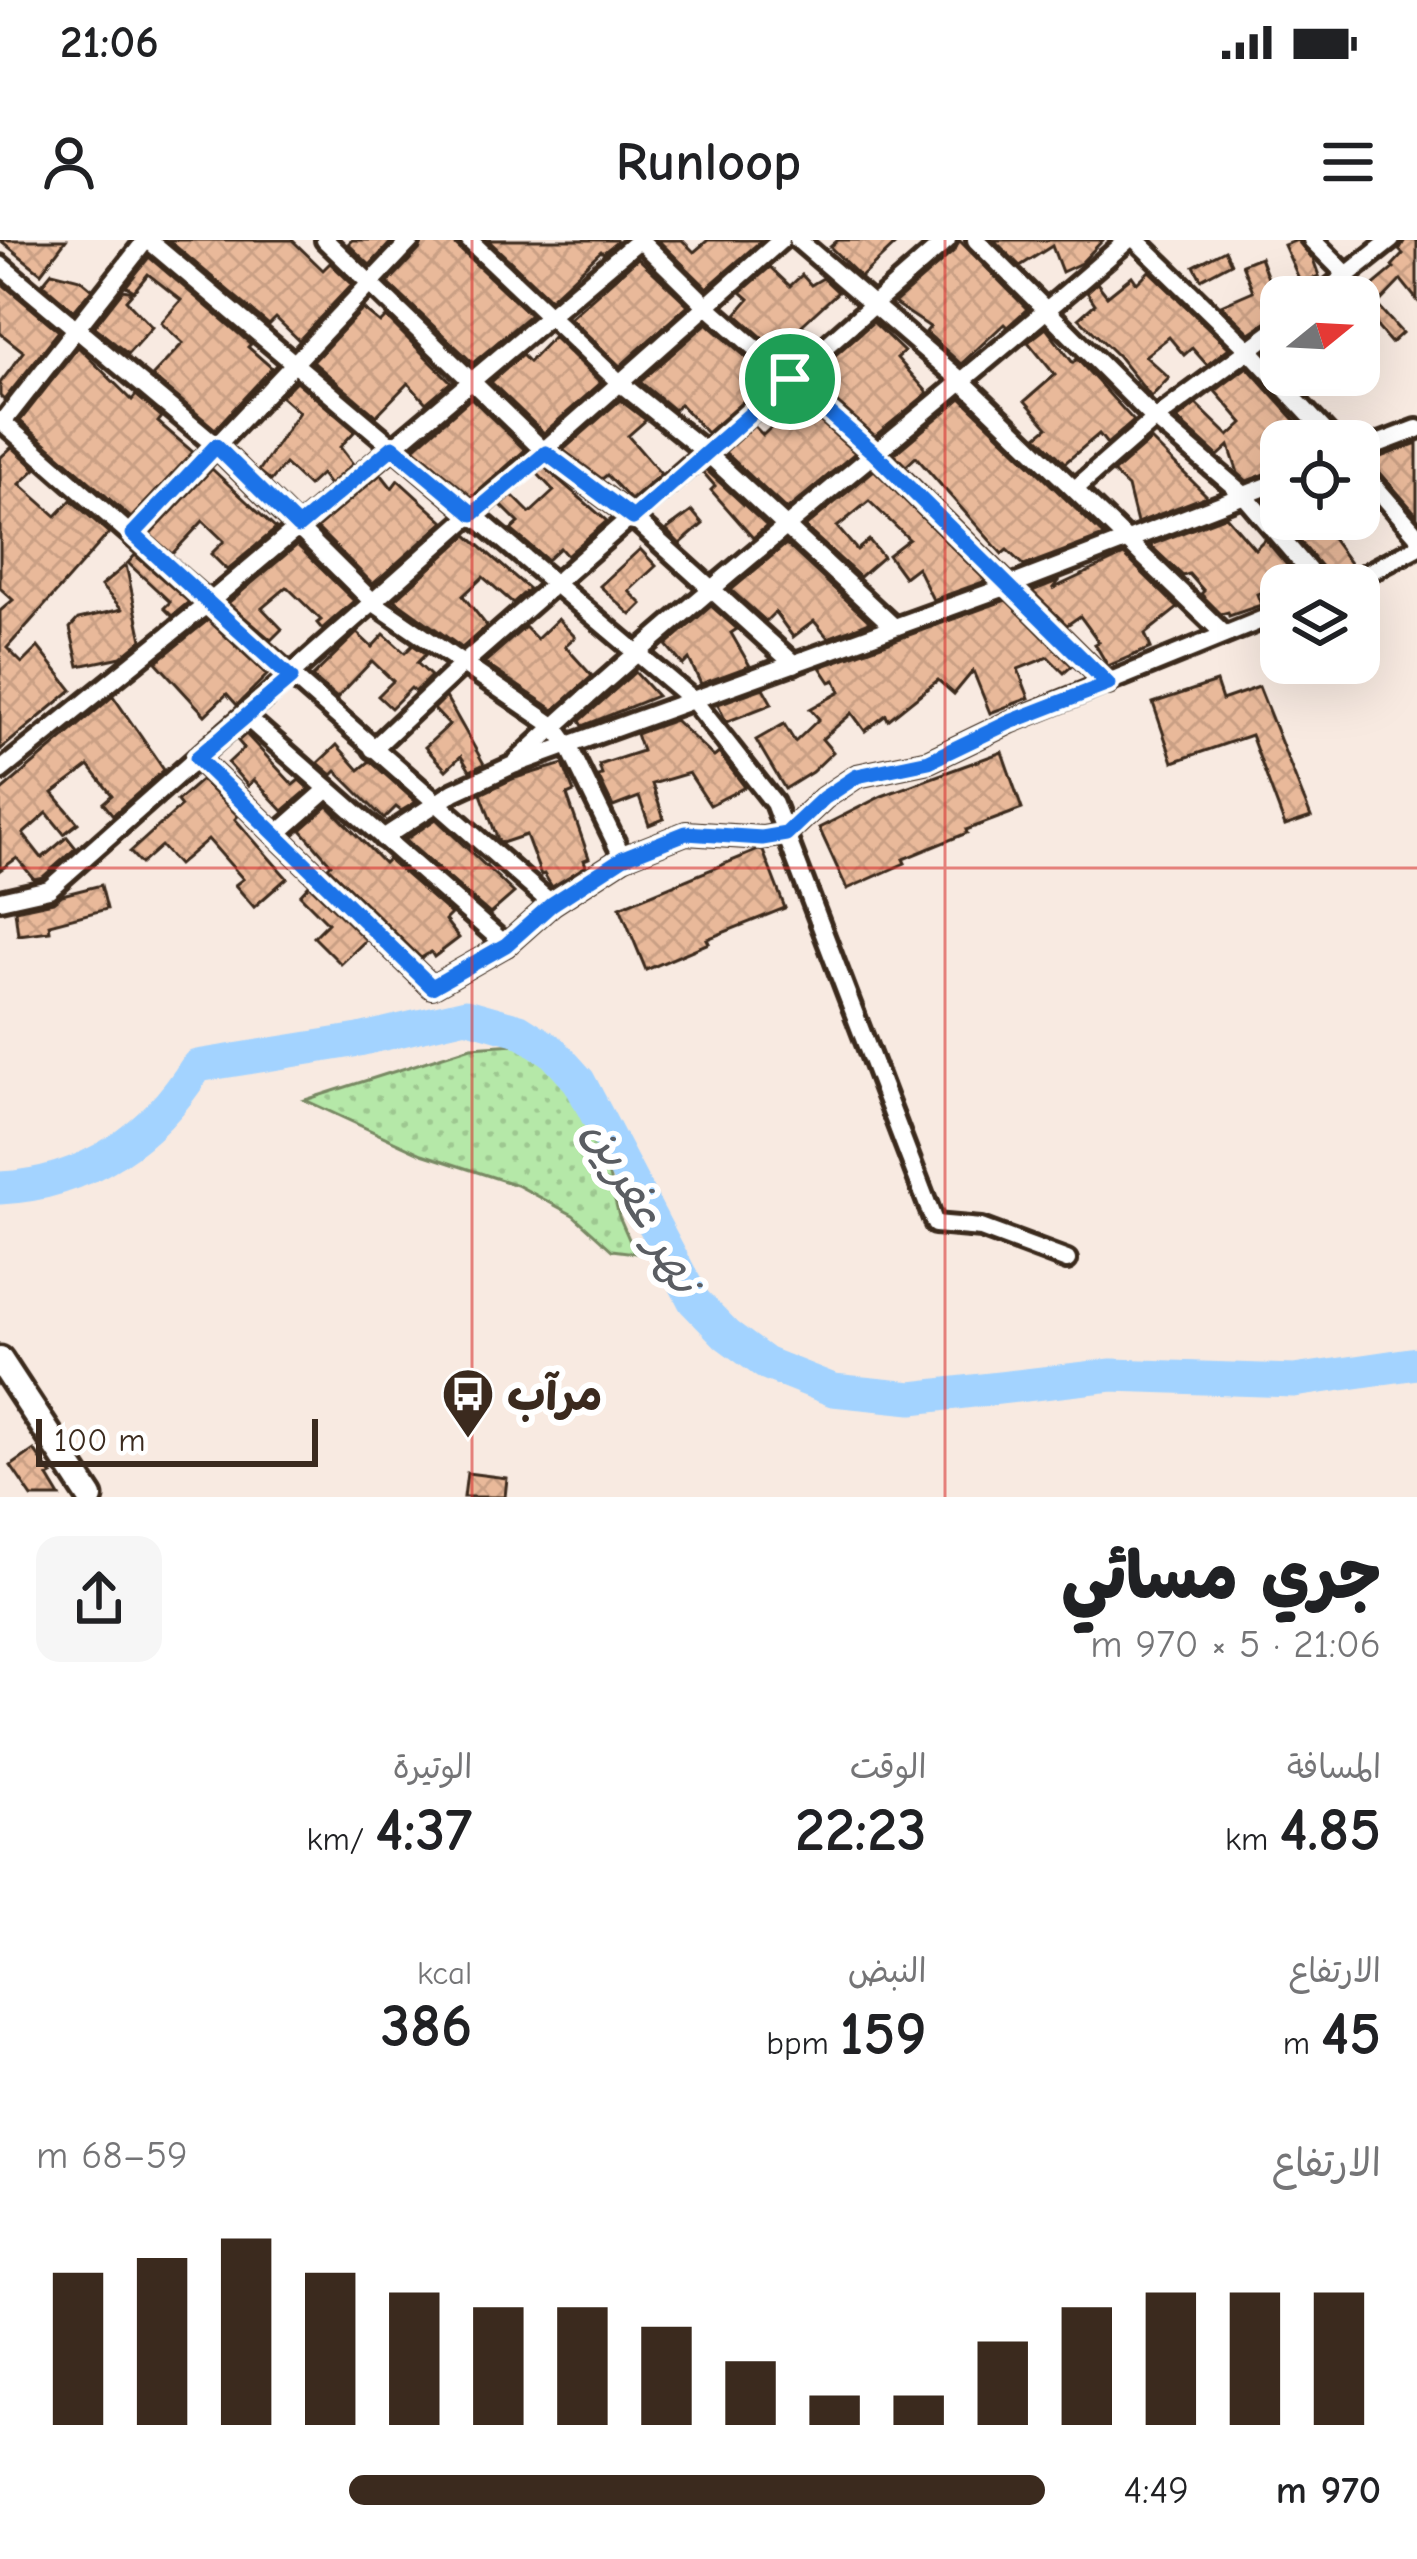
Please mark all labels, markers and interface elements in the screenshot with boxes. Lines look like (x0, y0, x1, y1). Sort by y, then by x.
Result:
text: 21:06 (60, 16, 159, 68)
icon: person (36, 129, 102, 195)
icon: menu (1315, 129, 1381, 195)
text: Runloop (616, 131, 801, 194)
north arrow (1260, 276, 1380, 396)
map controls (1260, 276, 1380, 684)
pin (739, 328, 841, 430)
icon: arrive (757, 346, 823, 412)
button: locate (1260, 420, 1380, 540)
button: layers (1260, 564, 1380, 684)
water label: نهر عفرين (572, 1109, 715, 1307)
bus stop icon: مرآب (440, 1366, 496, 1440)
place label: مرآب (507, 1369, 602, 1422)
scale bar (36, 1413, 318, 1466)
text: 100 m (54, 1421, 146, 1459)
button: share (36, 1536, 162, 1662)
text: جري مسائي (1061, 1539, 1381, 1615)
text: 21:06 · 5 × 970 m (1090, 1622, 1381, 1667)
text: الوتيرة (393, 1748, 472, 1786)
text: الوقت (850, 1748, 927, 1786)
text: المسافة (1287, 1748, 1381, 1786)
text: 4:37 (375, 1796, 472, 1865)
text: 22:23 (795, 1796, 927, 1865)
text: 4.85 (1279, 1796, 1381, 1865)
text: /km (307, 1820, 375, 1858)
text: km (1225, 1820, 1279, 1858)
text: النبض (848, 1952, 927, 1990)
text: الارتفاع (1288, 1952, 1381, 1990)
text: kcal (417, 1954, 472, 1992)
text: 386 (381, 1992, 472, 2061)
text: 159 (840, 2000, 927, 2069)
text: 45 (1321, 2000, 1381, 2069)
text: bpm (766, 2024, 840, 2062)
text: m (1283, 2024, 1321, 2062)
text: 59–68 m (36, 2133, 188, 2178)
text: الارتفاع (1272, 2141, 1381, 2186)
text: 4:49 (1123, 2468, 1189, 2513)
text: 970 m (1276, 2468, 1381, 2513)

